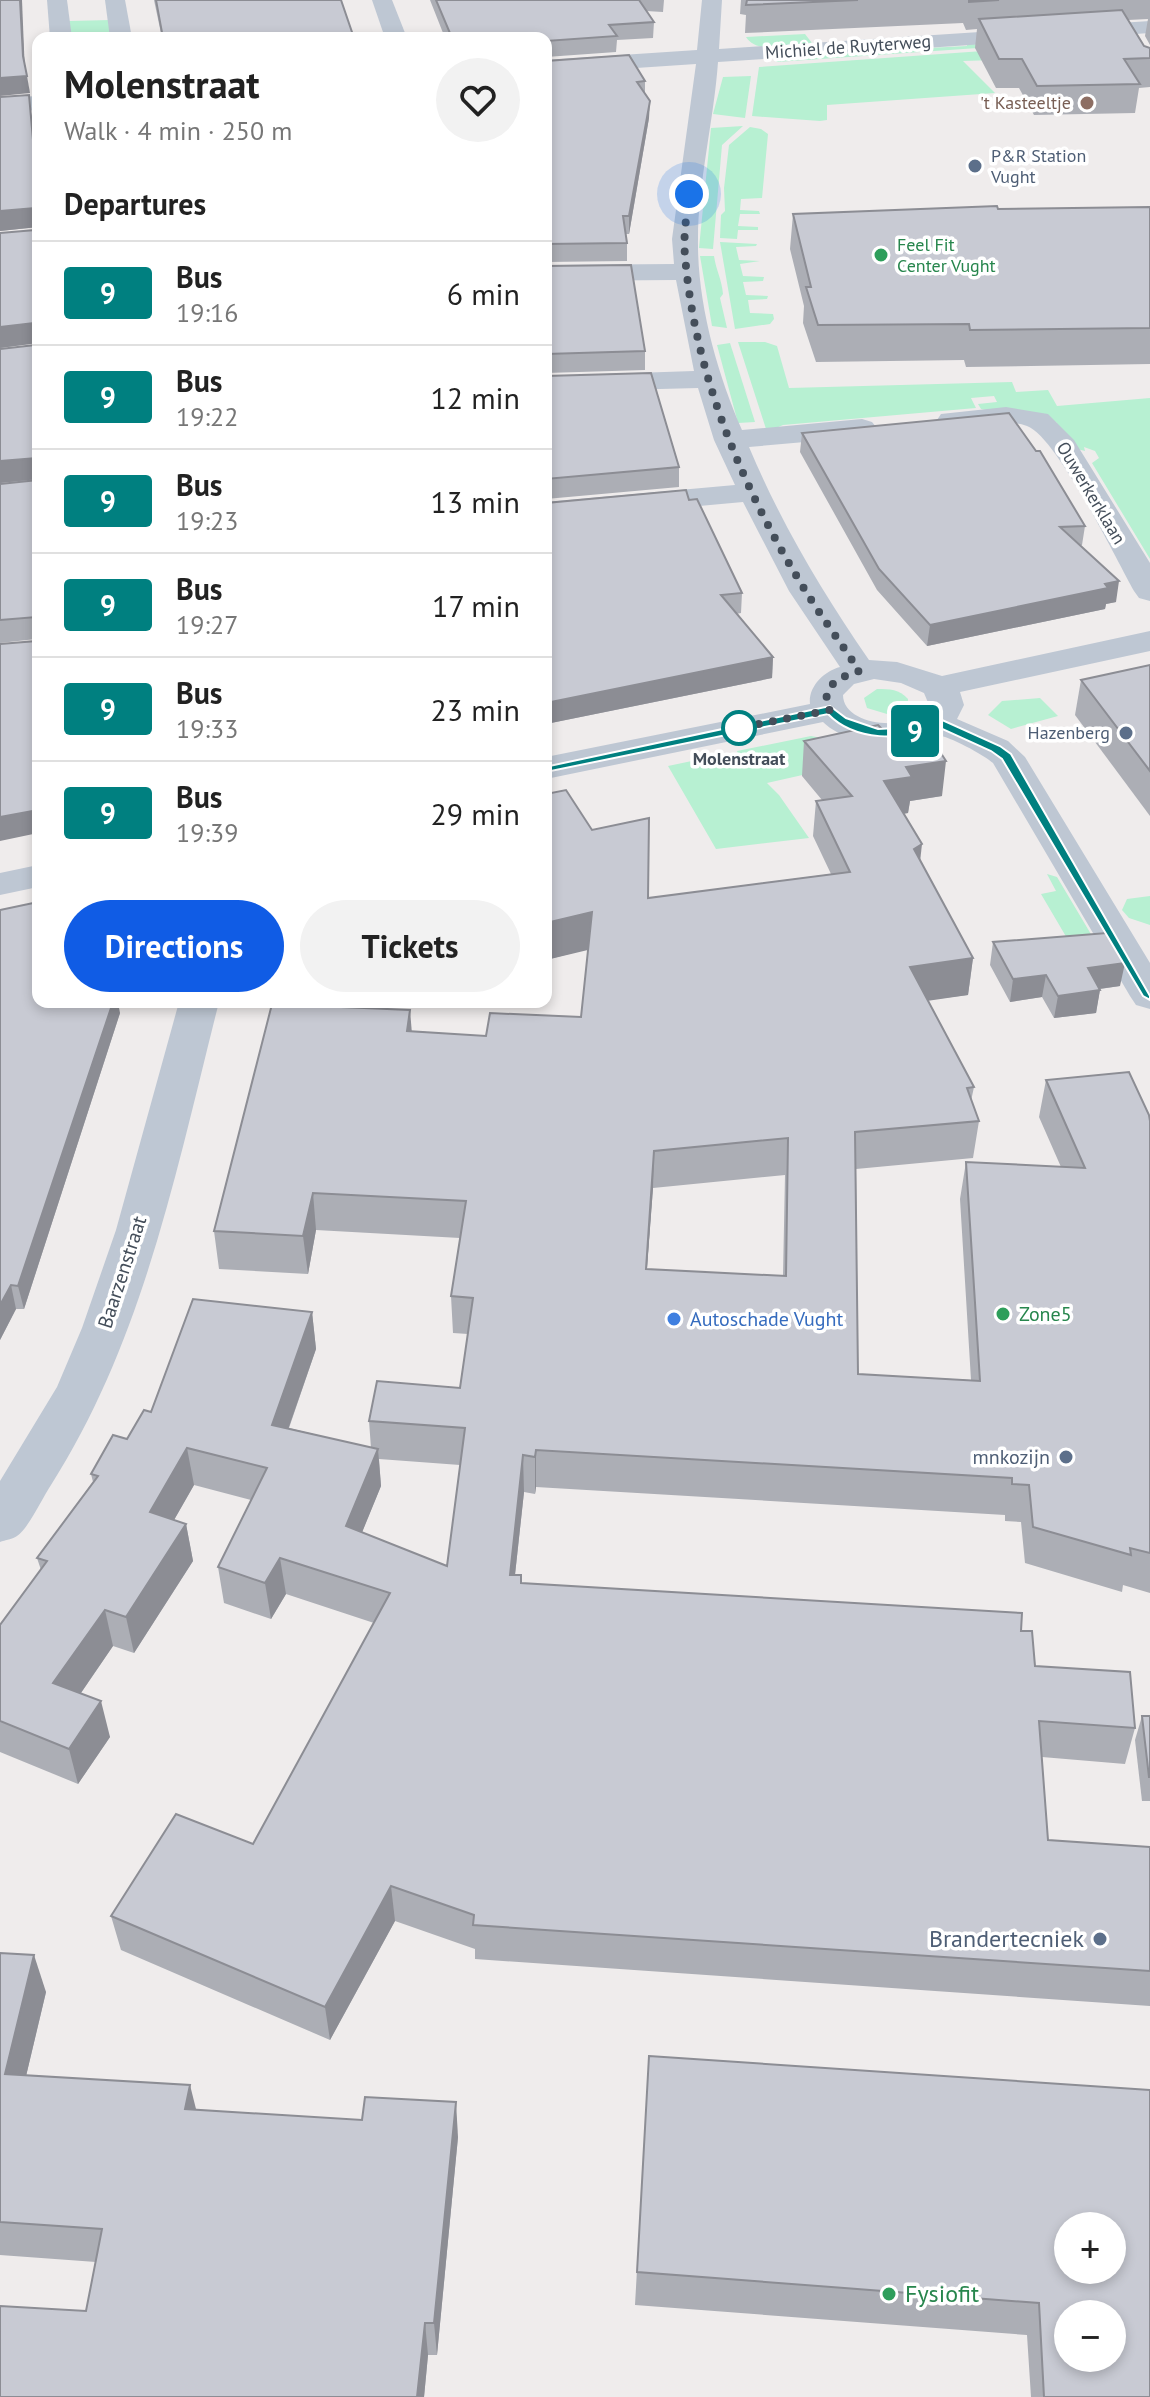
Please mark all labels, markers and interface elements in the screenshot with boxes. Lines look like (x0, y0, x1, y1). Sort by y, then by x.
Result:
street label: Michiel de Ruyterweg (764, 29, 932, 64)
button: heart (436, 58, 520, 142)
text: Molenstraat (64, 59, 260, 108)
place label: 't Kasteeltje (980, 91, 1071, 114)
marker: 't Kasteeltje (1078, 94, 1096, 112)
text: Walk · 4 min · 250 m (64, 114, 292, 147)
place label: P&R Station Vught (990, 144, 1086, 188)
marker: P&R Station Vught (966, 157, 984, 175)
your location (669, 174, 709, 214)
text: Departures (64, 184, 206, 223)
place label: Feel Fit Center Vught (897, 233, 996, 277)
marker: Feel Fit Center Vught (872, 246, 890, 264)
text: Bus (176, 257, 223, 296)
text: 9 (100, 274, 116, 311)
text: 6 min (447, 274, 520, 313)
text: 19:16 (176, 296, 238, 329)
text: Bus (176, 361, 223, 400)
text: 9 (100, 378, 116, 415)
text: 12 min (430, 378, 520, 417)
text: 19:22 (176, 400, 238, 433)
street label: Ouwerkerklaan (1052, 437, 1131, 548)
text: Bus (176, 465, 223, 504)
text: 9 (100, 482, 116, 519)
text: 13 min (430, 482, 520, 521)
text: 19:23 (176, 504, 238, 537)
text: Bus (176, 569, 223, 608)
text: 9 (100, 586, 116, 623)
text: 17 min (432, 586, 520, 625)
text: 19:27 (176, 608, 238, 641)
text: Bus (176, 673, 223, 712)
text: 9 (100, 690, 116, 727)
text: 23 min (430, 690, 520, 729)
line badge: 9 (889, 705, 941, 757)
marker: Molenstraat (722, 711, 756, 745)
text: 19:33 (176, 712, 238, 745)
text: 9 (907, 712, 923, 749)
place label: Hazenberg (1028, 721, 1110, 744)
marker: Hazenberg (1117, 724, 1135, 742)
place label: Molenstraat (693, 747, 786, 770)
text: Bus (176, 777, 223, 816)
text: 9 (100, 794, 116, 831)
text: 29 min (430, 794, 520, 833)
text: 19:39 (176, 816, 238, 849)
button: Directions (64, 900, 284, 992)
button: Tickets (300, 900, 520, 992)
street label: Baarzenstraat (92, 1212, 152, 1331)
place label: Zone5 (1019, 1301, 1072, 1327)
marker: Zone5 (994, 1305, 1012, 1323)
place label: Autoschade Vught (690, 1306, 844, 1332)
marker: Autoschade Vught (665, 1310, 683, 1328)
place label: mnkozijn (973, 1444, 1050, 1470)
marker: mnkozijn (1057, 1448, 1075, 1466)
place label: Brandertecniek (929, 1923, 1084, 1954)
marker: Brandertecniek (1091, 1930, 1109, 1948)
map controls (1054, 2212, 1126, 2372)
button: + (1054, 2212, 1126, 2284)
place label: Fysiofit (905, 2278, 979, 2309)
marker: Fysiofit (880, 2285, 898, 2303)
button: − (1054, 2300, 1126, 2372)

